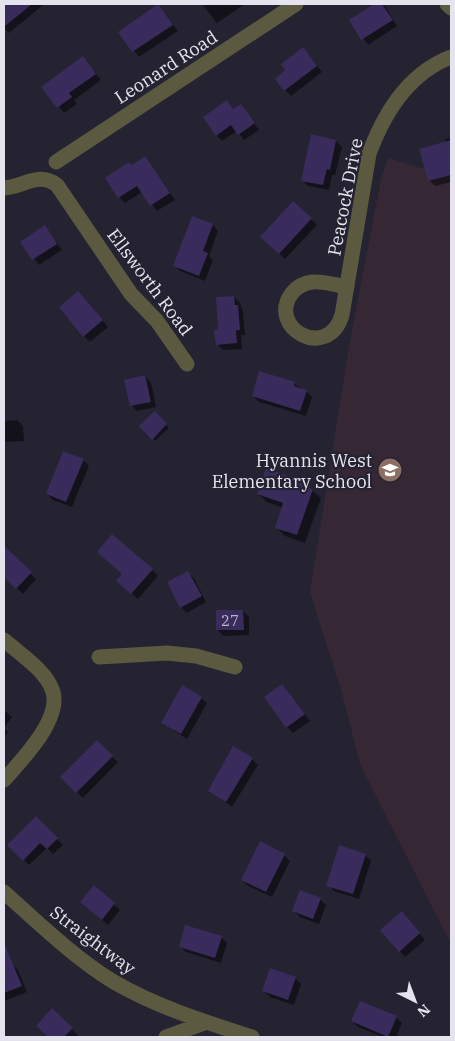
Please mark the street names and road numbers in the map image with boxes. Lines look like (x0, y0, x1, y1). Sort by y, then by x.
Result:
street label: Leonard Road (110, 25, 222, 109)
street label: Peacock Drive (322, 136, 368, 258)
street label: Ellsworth Road (102, 224, 198, 340)
street label: Straightway (46, 900, 141, 980)

